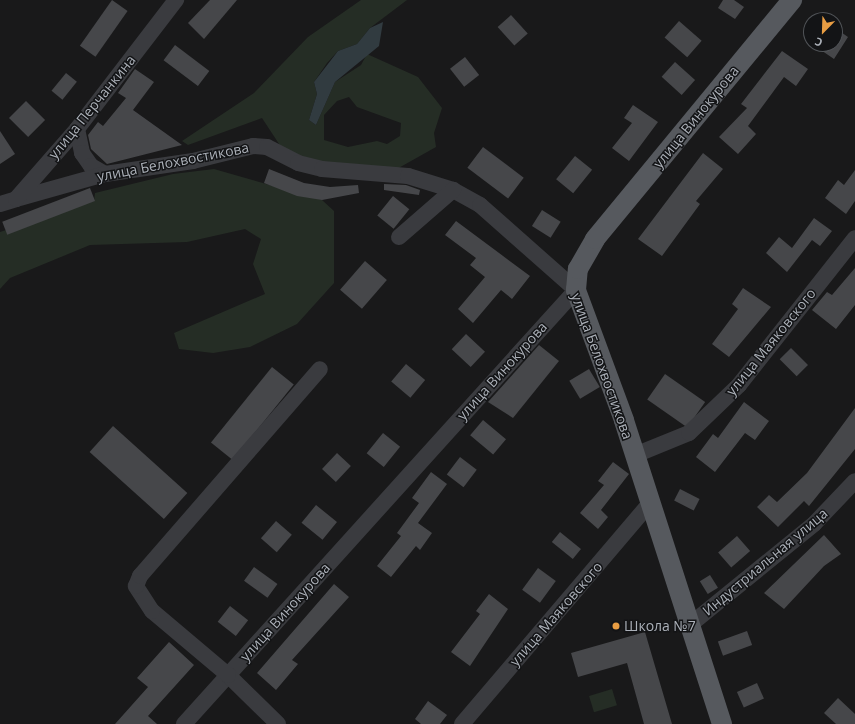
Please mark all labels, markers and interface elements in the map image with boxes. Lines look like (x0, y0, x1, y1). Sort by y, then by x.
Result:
north arrow (803, 12, 843, 52)
text: С (812, 34, 825, 51)
street label: улица Перчанкина (45, 52, 139, 162)
street label: улица Винокурова (650, 63, 742, 171)
street label: улица Белохвостикова (96, 139, 250, 185)
street label: улица Маяковского (723, 285, 819, 399)
street label: улица Белохвостикова (568, 291, 636, 441)
street label: улица Винокурова (453, 318, 551, 424)
street label: Индустриальная улица (699, 505, 831, 619)
street label: улица Маяковского (506, 558, 606, 670)
street label: улица Винокурова (236, 559, 334, 665)
place label: Школа №7 (624, 618, 696, 634)
marker: Школа №7 (611, 621, 621, 631)

